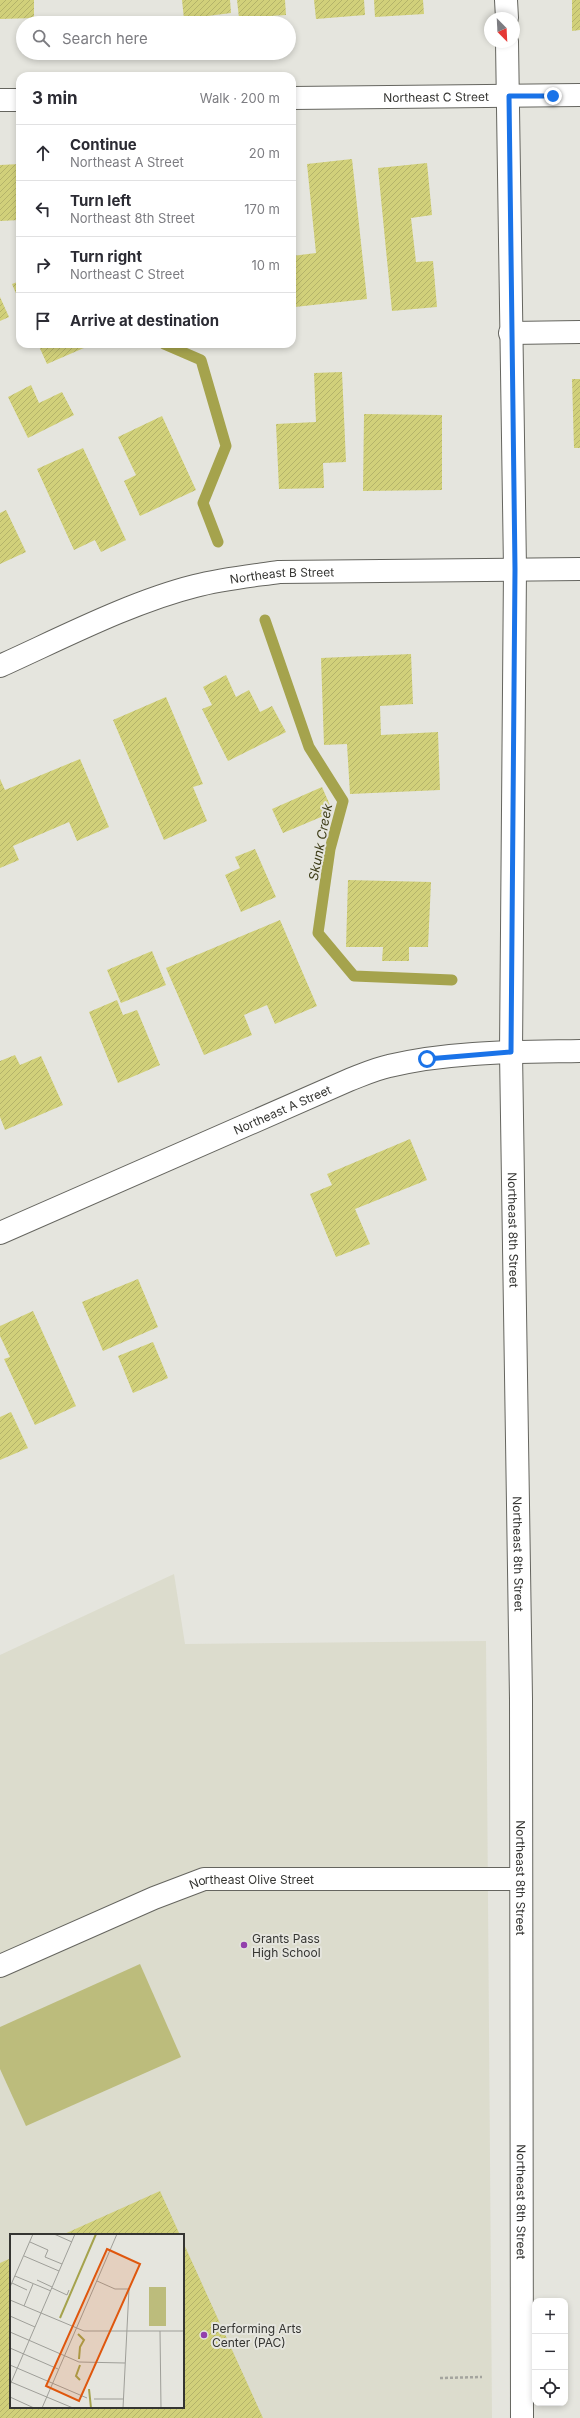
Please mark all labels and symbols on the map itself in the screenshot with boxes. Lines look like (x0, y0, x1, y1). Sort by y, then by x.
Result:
north arrow (484, 12, 520, 48)
route end (544, 87, 562, 105)
street label: Northeast C Street (383, 88, 489, 105)
street label: Northeast B Street (229, 564, 334, 586)
water label: Skunk Creek (305, 801, 335, 882)
route start (418, 1050, 436, 1068)
street label: Northeast A Street (231, 1081, 333, 1137)
street label: Northeast 8th Street (505, 1172, 522, 1288)
street label: Northeast 8th Street (510, 1496, 527, 1612)
street label: Northeast 8th Street (514, 1820, 529, 1936)
street label: Northeast Olive Street (187, 1872, 314, 1892)
place label: Grants Pass High School (252, 1931, 321, 1960)
marker: Grants Pass High School (239, 1940, 249, 1950)
street label: Northeast 8th Street (514, 2144, 529, 2260)
inset map (10, 2234, 184, 2408)
place label: Performing Arts Center (PAC) (212, 2321, 302, 2350)
marker: Performing Arts Center (PAC) (199, 2330, 209, 2340)

